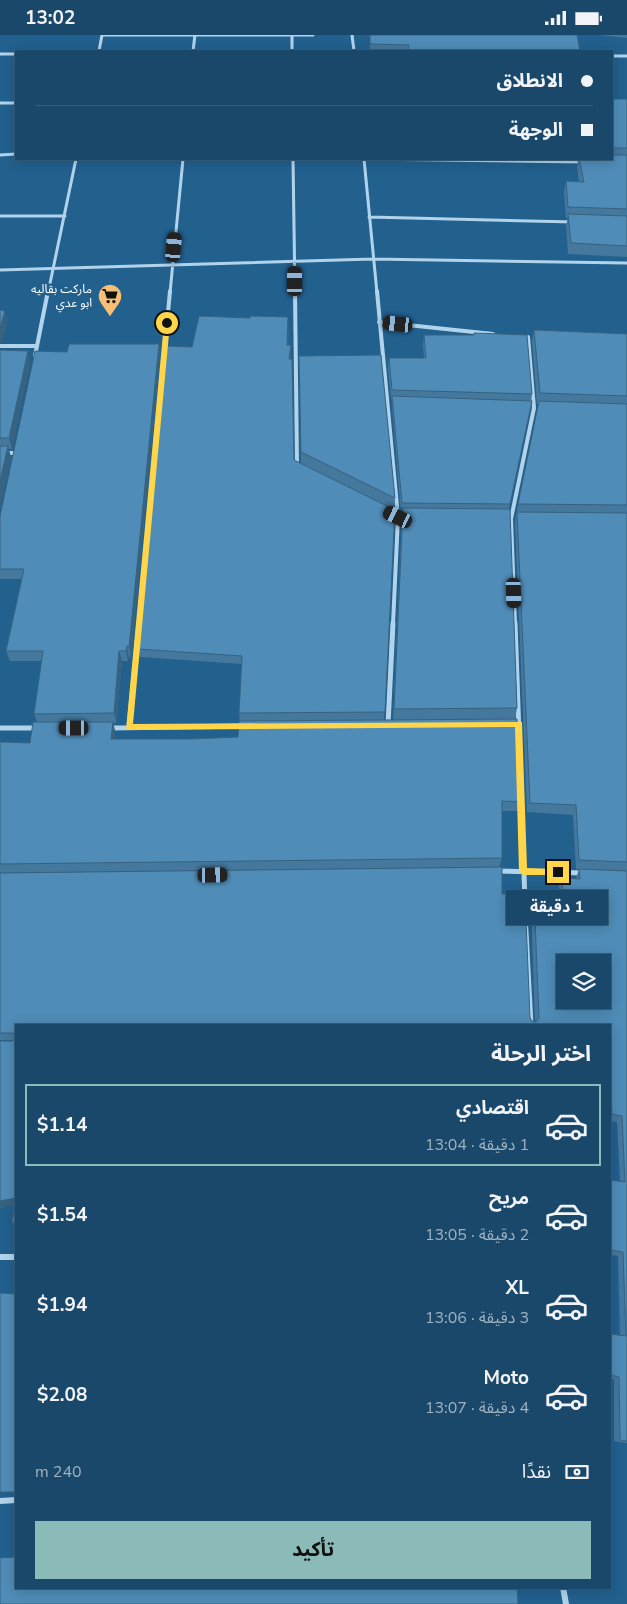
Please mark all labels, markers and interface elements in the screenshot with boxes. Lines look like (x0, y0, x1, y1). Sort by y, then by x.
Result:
text: 13:02 (25, 5, 75, 31)
text: الانطلاق (497, 68, 563, 94)
text: الوجهة (509, 117, 563, 143)
car (165, 231, 182, 263)
car (287, 266, 302, 296)
place label: ماركت بقاليه ابو عدي (31, 281, 92, 313)
supermarket icon: ماركت بقاليه ابو عدي (97, 283, 123, 317)
route start (156, 312, 178, 334)
car (382, 315, 413, 333)
car (381, 504, 414, 530)
car (505, 578, 522, 608)
car (59, 721, 89, 736)
route end (547, 861, 569, 883)
car (197, 867, 228, 883)
callout: 1 دقيقة (507, 889, 609, 925)
text: 1 دقيقة (530, 896, 584, 918)
map controls (556, 954, 611, 1009)
button: layers (556, 954, 611, 1009)
text: اختر الرحلة (491, 1039, 591, 1069)
text: اقتصادي (456, 1095, 529, 1121)
icon: car (544, 1103, 589, 1148)
text: $1.14 (37, 1112, 87, 1138)
text: 1 دقيقة · 13:04 (425, 1134, 529, 1156)
text: مريح (489, 1185, 529, 1211)
icon: car (544, 1193, 589, 1238)
text: $1.54 (37, 1202, 87, 1228)
text: 2 دقيقة · 13:05 (425, 1224, 529, 1246)
text: XL (506, 1275, 529, 1301)
icon: car (544, 1283, 589, 1328)
text: $1.94 (37, 1292, 87, 1318)
text: 3 دقيقة · 13:06 (425, 1307, 529, 1329)
text: Moto (484, 1365, 529, 1391)
icon: car (544, 1373, 589, 1418)
text: $2.08 (37, 1382, 87, 1408)
text: 4 دقيقة · 13:07 (425, 1397, 529, 1419)
icon: cash (563, 1458, 591, 1486)
text: نقدًا (522, 1459, 551, 1485)
text: 240 m (35, 1461, 82, 1483)
button: تأكيد (35, 1521, 591, 1579)

